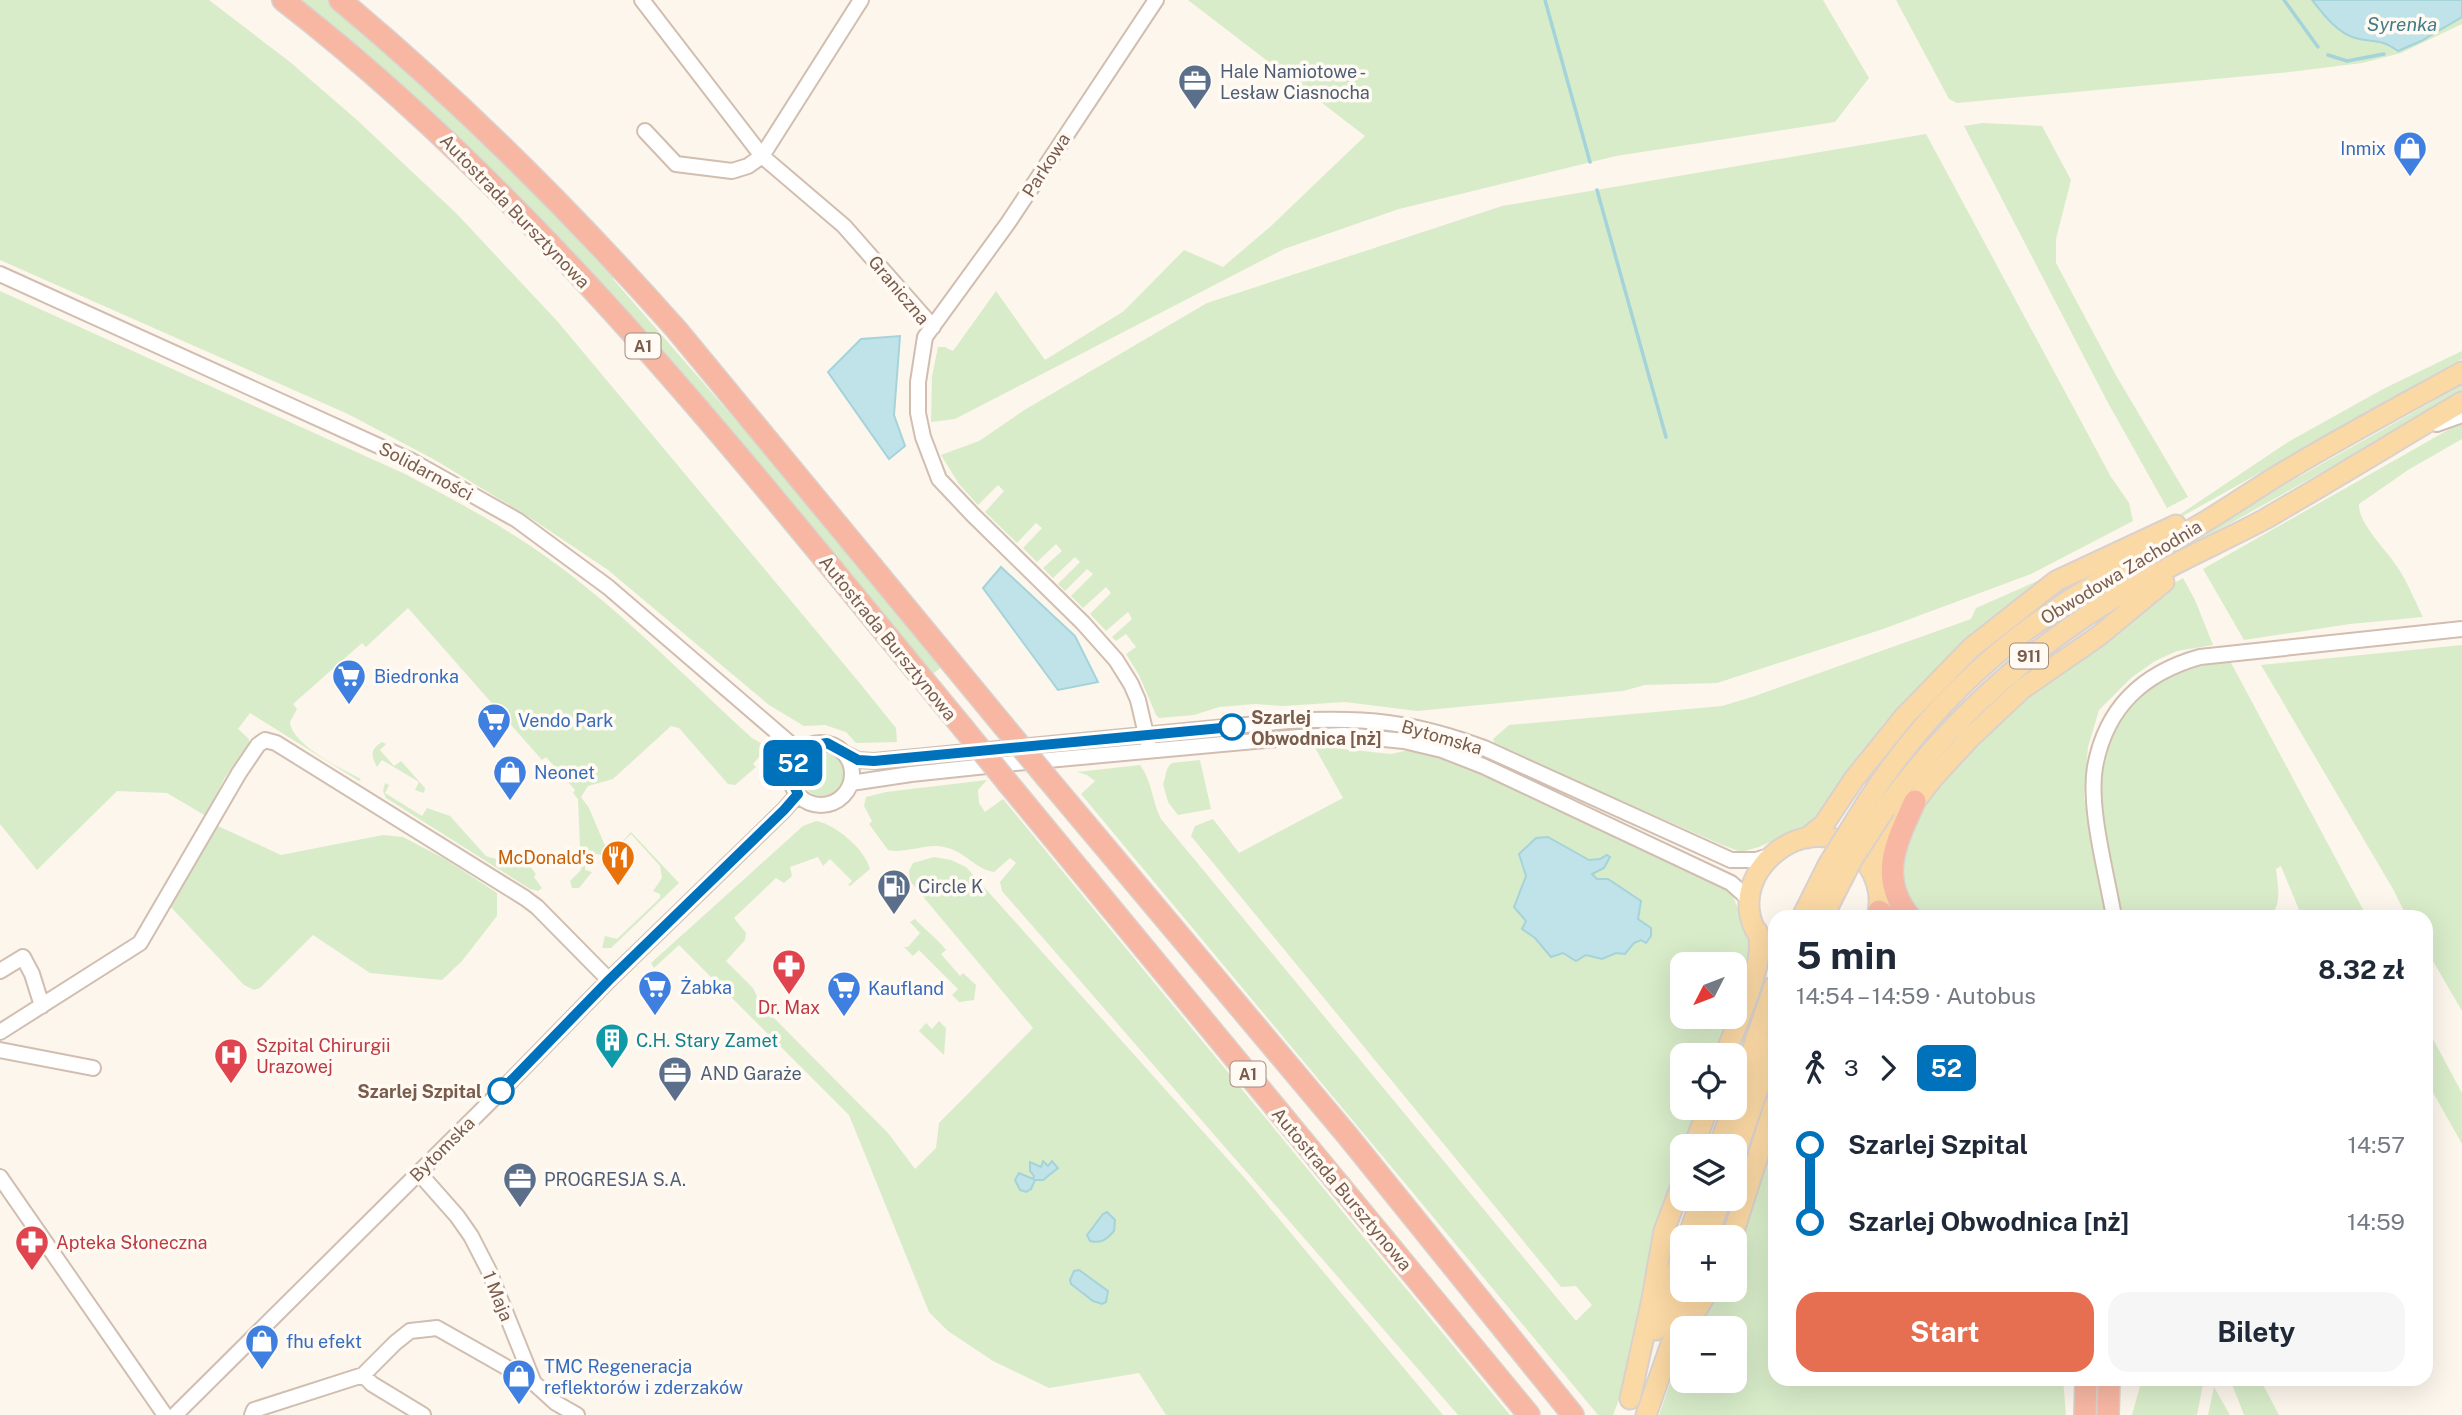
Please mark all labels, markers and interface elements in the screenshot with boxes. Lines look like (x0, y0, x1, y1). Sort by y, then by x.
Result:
water label: Syrenka (2367, 13, 2437, 35)
place label: Hale Namiotowe - Lesław Ciasnocha (1220, 61, 1370, 103)
office icon: Hale Namiotowe - Lesław Ciasnocha (1176, 62, 1214, 111)
street label: Parkowa (1018, 129, 1074, 201)
shop icon: Inmix (2391, 129, 2429, 178)
street label: Autostrada Bursztynowa (436, 130, 594, 292)
place label: Inmix (2340, 138, 2386, 159)
street label: Graniczna (864, 251, 934, 329)
road number: A1 (626, 334, 660, 358)
street label: Solidarności (375, 437, 477, 505)
street label: Obwodowa Zachodnia (2037, 516, 2205, 628)
street label: Autostrada Bursztynowa (815, 551, 961, 725)
road number: 911 (2010, 643, 2048, 668)
supermarket icon: Biedronka (330, 657, 368, 706)
place label: Biedronka (374, 666, 459, 687)
supermarket icon: Vendo Park (475, 701, 513, 750)
place label: Szarlej Obwodnica [nż] (1251, 707, 1382, 749)
place label: Vendo Park (518, 710, 613, 731)
marker: Szarlej Obwodnica [nż] (1219, 714, 1245, 740)
street label: Bytomska (1399, 715, 1485, 759)
line badge: 52 (762, 740, 824, 786)
text: 52 (777, 749, 809, 777)
shop icon: Neonet (491, 753, 529, 802)
place label: Neonet (534, 762, 595, 783)
restaurant icon: McDonald's (599, 838, 637, 887)
place label: McDonald's (498, 847, 594, 868)
fuel station icon: Circle K (875, 867, 913, 916)
place label: Circle K (918, 876, 983, 897)
text: 5 min (1796, 933, 1897, 978)
pharmacy icon: Dr. Max (770, 947, 808, 996)
north arrow (1670, 952, 1746, 1029)
map controls (1670, 952, 1747, 1393)
text: 8.32 zł (2318, 954, 2405, 985)
supermarket icon: Żabka (636, 968, 674, 1017)
supermarket icon: Kaufland (825, 969, 863, 1018)
place label: Żabka (680, 976, 732, 998)
place label: Kaufland (868, 978, 944, 999)
text: 14:54 – 14:59 · Autobus (1796, 982, 2036, 1009)
place label: Dr. Max (758, 997, 820, 1018)
building icon: C.H. Stary Zamet (593, 1021, 631, 1070)
place label: C.H. Stary Zamet (636, 1030, 778, 1051)
place label: Szpital Chirurgii Urazowej (256, 1035, 390, 1077)
hospital icon: Szpital Chirurgii Urazowej (212, 1036, 250, 1085)
button: locate (1670, 1043, 1747, 1120)
icon: walk (1796, 1049, 1834, 1087)
icon: forward (1869, 1049, 1907, 1087)
office icon: AND Garaże (656, 1054, 694, 1103)
text: 3 (1844, 1054, 1859, 1081)
text: 52 (1931, 1054, 1962, 1082)
road number: A1 (1230, 1062, 1266, 1086)
place label: AND Garaże (700, 1063, 802, 1084)
marker: Szarlej Szpital (488, 1078, 514, 1104)
place label: Szarlej Szpital (357, 1081, 482, 1102)
street label: Autostrada Bursztynowa (1268, 1103, 1416, 1275)
street label: Bytomska (405, 1112, 479, 1186)
text: Szarlej Szpital (1848, 1129, 2028, 1160)
text: 14:57 (2347, 1131, 2405, 1158)
button: layers (1670, 1134, 1747, 1211)
office icon: PROGRESJA S.A. (501, 1160, 539, 1209)
place label: PROGRESJA S.A. (544, 1169, 686, 1190)
text: Szarlej Obwodnica [nż] (1848, 1206, 2129, 1237)
text: 14:59 (2347, 1208, 2405, 1235)
pharmacy icon: Apteka Słoneczna (13, 1223, 51, 1272)
button: + (1670, 1225, 1747, 1302)
place label: Apteka Słoneczna (56, 1232, 207, 1253)
street label: 1 Maja (478, 1268, 518, 1324)
button: Start (1796, 1292, 2094, 1372)
button: Bilety (2108, 1292, 2405, 1372)
button: − (1670, 1316, 1747, 1393)
shop icon: fhu efekt (243, 1322, 281, 1371)
place label: fhu efekt (286, 1331, 362, 1352)
place label: TMC Regeneracja reflektorów i zderzaków (544, 1356, 743, 1398)
shop icon: TMC Regeneracja reflektorów i zderzaków (500, 1357, 538, 1406)

